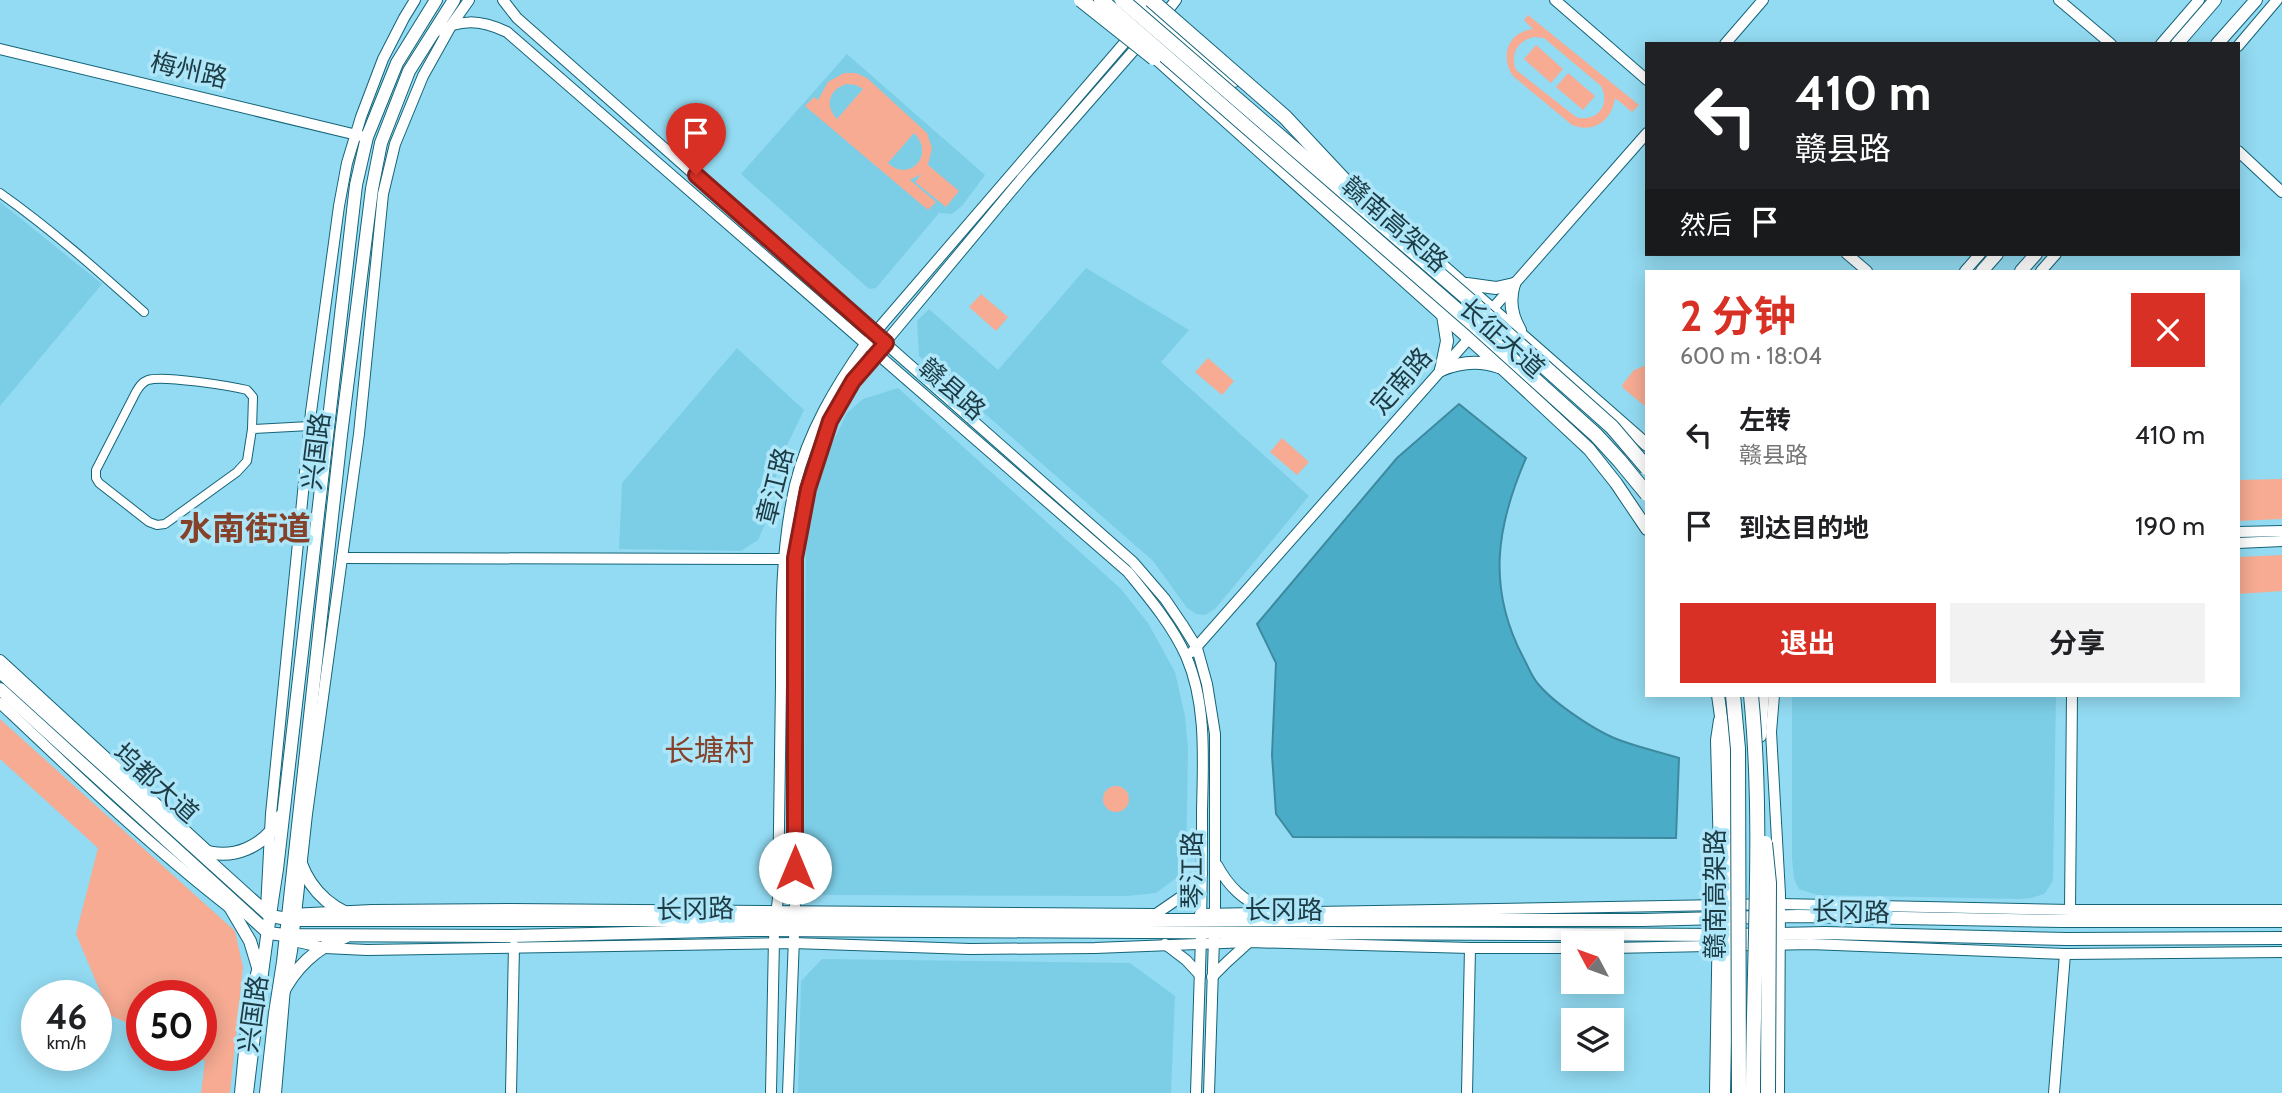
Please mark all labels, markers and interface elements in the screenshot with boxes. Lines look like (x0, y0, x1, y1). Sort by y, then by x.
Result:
street label: 梅州路 (147, 46, 231, 94)
text: 410 m (1795, 63, 1931, 122)
icon: left (1680, 70, 1771, 161)
pin (666, 103, 726, 175)
icon: arrive (677, 114, 715, 152)
text: 赣县路 (1795, 129, 1891, 168)
street label: 赣南高架路 (1335, 169, 1455, 279)
icon: arrive (1746, 203, 1784, 241)
text: 然后 (1680, 209, 1732, 241)
text: 2 分钟 (1680, 290, 1796, 342)
street label: 长征大道 (1453, 291, 1551, 385)
button: close (2131, 293, 2205, 367)
street label: 定南路 (1363, 341, 1439, 421)
text: 600 m · 18:04 (1680, 342, 1822, 370)
street label: 赣县路 (912, 351, 992, 427)
text: 左转 (1739, 404, 1791, 436)
street label: 兴国路 (295, 410, 337, 492)
icon: left (1680, 416, 1718, 454)
text: 410 m (2135, 419, 2205, 451)
text: 赣县路 (1739, 441, 1808, 469)
street label: 章江路 (750, 444, 800, 528)
icon: arrive (1680, 507, 1718, 545)
district label: 水南街道 (179, 508, 311, 548)
text: 190 m (2135, 510, 2205, 542)
text: 到达目的地 (1739, 512, 1869, 544)
button: 退出 (1680, 603, 1936, 683)
button: 分享 (1950, 603, 2205, 683)
district label: 长塘村 (664, 732, 754, 769)
street label: 坞都大道 (107, 736, 205, 830)
street label: 赣南高架路 (1699, 829, 1731, 959)
position arrow (758, 831, 832, 905)
street label: 琴江路 (1176, 831, 1208, 909)
street label: 长冈路 (656, 892, 734, 926)
street label: 长冈路 (1245, 894, 1323, 926)
street label: 长冈路 (1812, 895, 1890, 929)
north arrow (1561, 931, 1624, 994)
map controls (1561, 931, 1624, 1071)
street label: 兴国路 (232, 973, 274, 1055)
speed limit sign: 50 (126, 980, 217, 1071)
text: 46 (46, 995, 87, 1038)
button: layers (1561, 1008, 1624, 1071)
text: km/h (47, 1032, 86, 1054)

